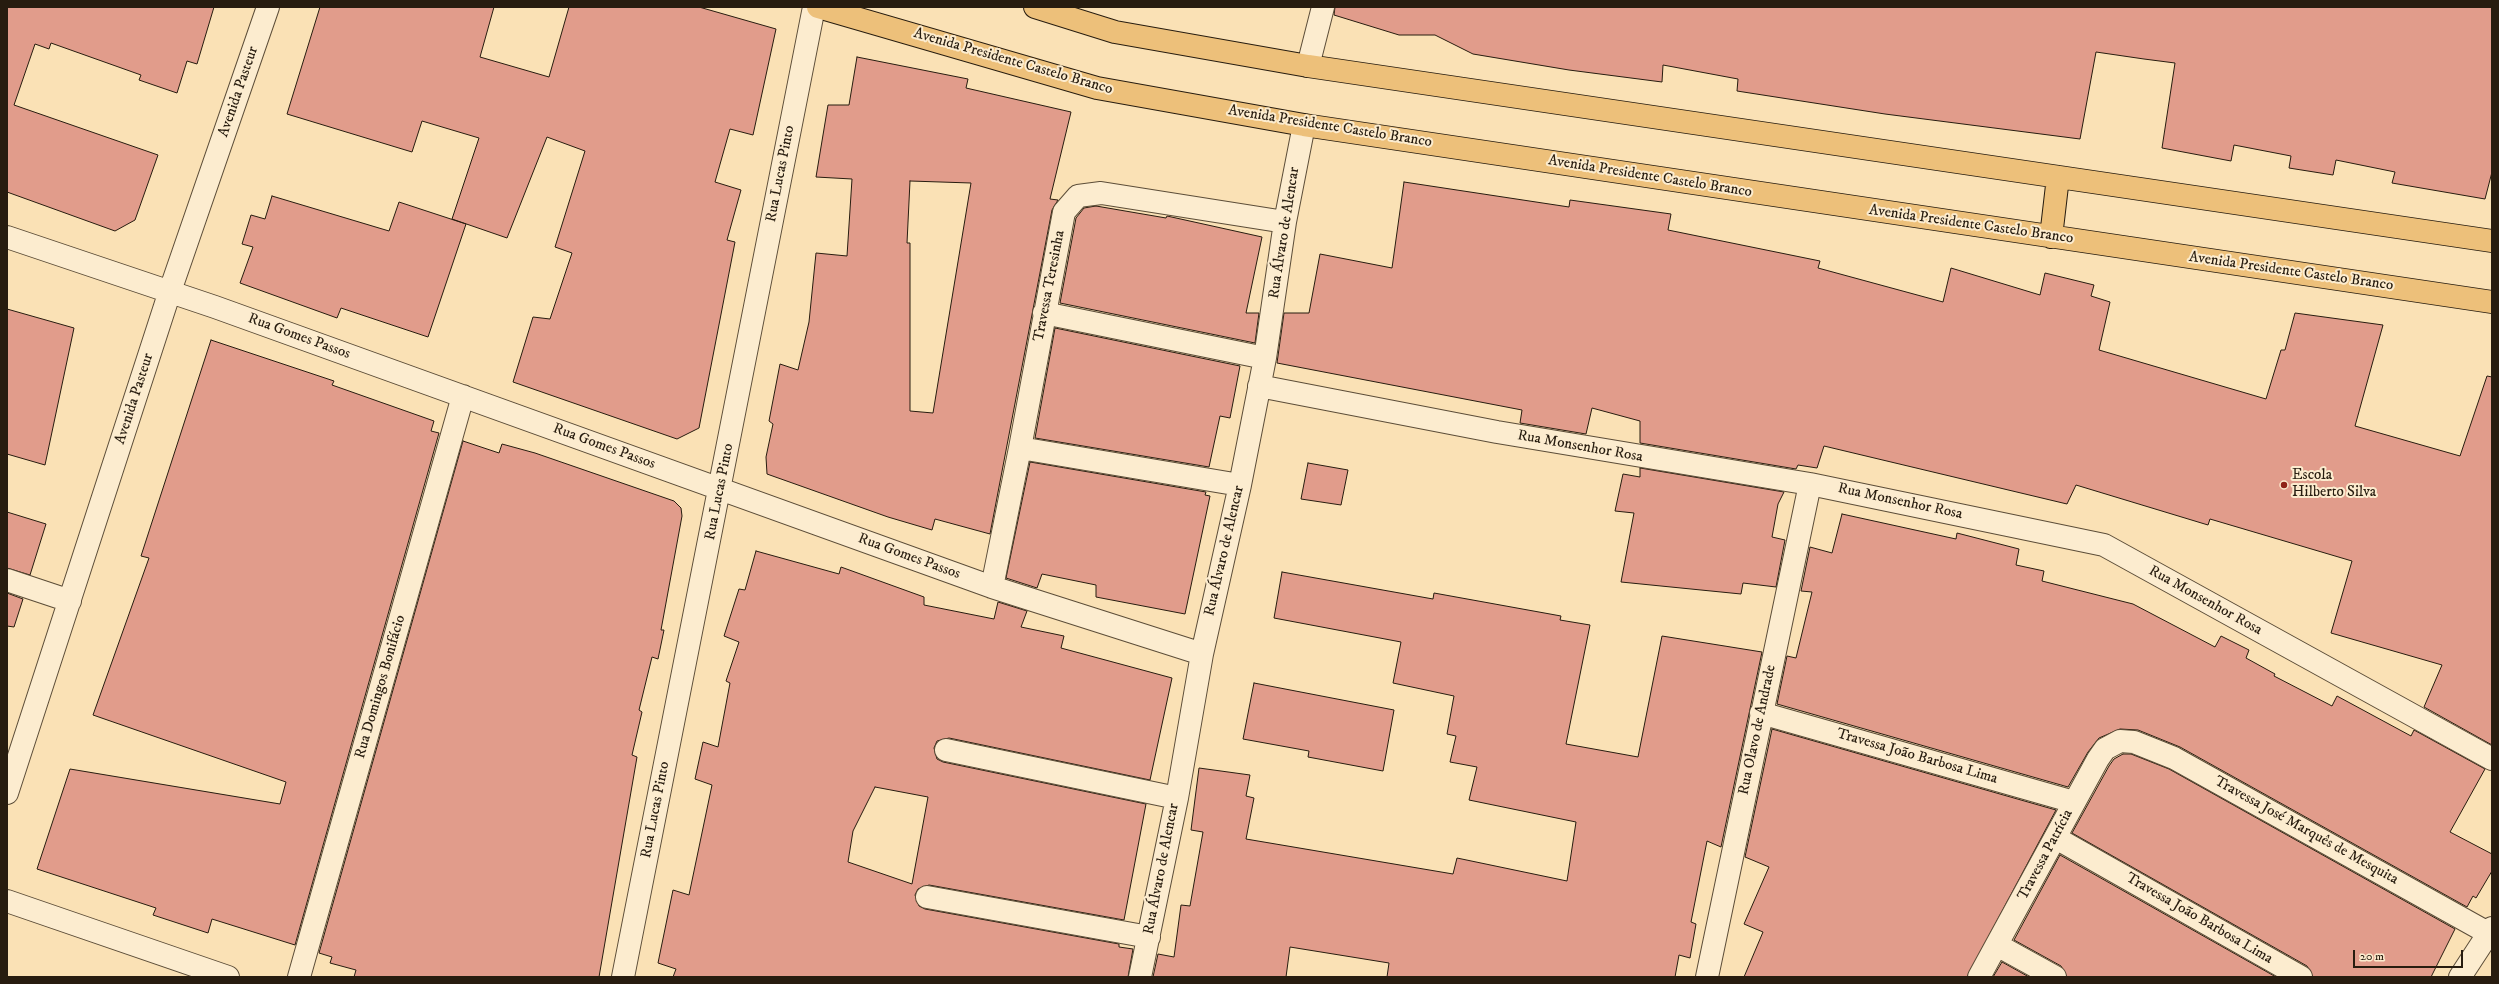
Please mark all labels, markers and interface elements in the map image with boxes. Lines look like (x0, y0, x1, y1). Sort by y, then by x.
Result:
street label: Avenida Presidente Castelo Branco (911, 25, 1115, 99)
street label: Avenida Pasteur (215, 44, 263, 140)
street label: Avenida Presidente Castelo Branco (1227, 102, 1433, 152)
street label: Rua Lucas Pinto (763, 124, 799, 224)
street label: Avenida Presidente Castelo Branco (1547, 152, 1753, 202)
street label: Rua Álvaro de Alencar (1266, 166, 1304, 300)
street label: Avenida Presidente Castelo Branco (1868, 202, 2074, 248)
street label: Travessa Teresinha (1030, 229, 1070, 343)
street label: Avenida Presidente Castelo Branco (2188, 249, 2394, 295)
street label: Rua Gomes Passos (245, 310, 353, 364)
street label: Avenida Pasteur (112, 351, 158, 447)
street label: Rua Gomes Passos (550, 420, 658, 474)
street label: Rua Monsenhor Rosa (1516, 427, 1644, 467)
street label: Rua Lucas Pinto (702, 442, 738, 542)
place label: Escola Hilberto Silva (2292, 467, 2376, 502)
street label: Rua Monsenhor Rosa (1836, 480, 1964, 524)
marker: Escola Hilberto Silva (2279, 480, 2289, 490)
street label: Rua Álvaro de Alencar (1201, 484, 1249, 618)
street label: Rua Gomes Passos (855, 530, 963, 584)
street label: Rua Monsenhor Rosa (2145, 562, 2265, 640)
street label: Rua Domingos Bonifácio (352, 613, 410, 761)
street label: Rua Olavo de Andrade (1735, 663, 1781, 797)
street label: Travessa João Barbosa Lima (1834, 725, 2000, 789)
street label: Rua Lucas Pinto (638, 760, 674, 860)
street label: Travessa José Marquês de Mesquita (2211, 773, 2401, 889)
street label: Rua Álvaro de Alencar (1140, 802, 1184, 936)
street label: Travessa Patrícia (2015, 807, 2077, 903)
street label: Travessa João Barbosa Lima (2122, 870, 2276, 968)
scale bar (2355, 942, 2465, 968)
text: 20 m (2360, 949, 2384, 964)

